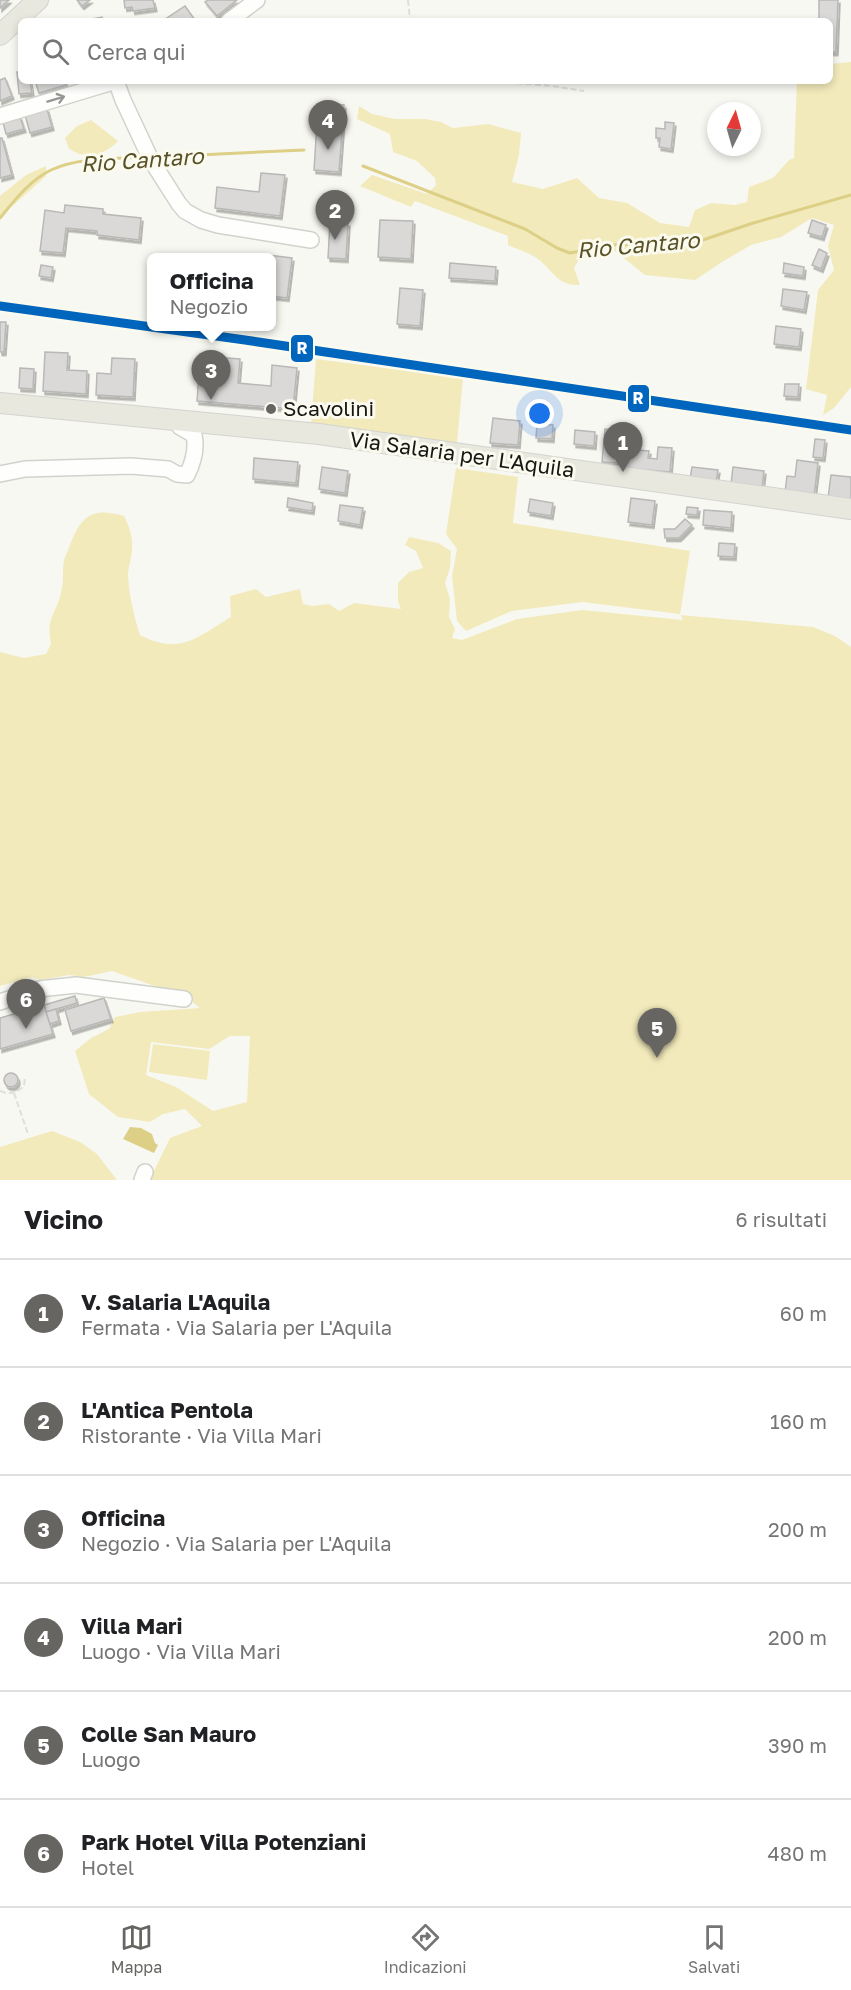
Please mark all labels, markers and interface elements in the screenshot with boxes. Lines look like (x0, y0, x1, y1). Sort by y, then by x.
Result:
search box (18, 18, 833, 84)
icon: search (39, 35, 72, 68)
text: Cerca qui (87, 38, 186, 65)
one-way arrow (46, 93, 65, 104)
pin: 4 (308, 100, 348, 150)
north arrow (707, 102, 761, 156)
water label: Rio Cantaro (80, 142, 206, 177)
pin: 2 (316, 190, 354, 240)
water label: Rio Cantaro (575, 226, 702, 263)
popup (147, 253, 276, 331)
text: Officina (169, 267, 254, 294)
text: Negozio (169, 294, 248, 318)
line badge: R (290, 334, 314, 363)
text: R (296, 338, 308, 358)
pin: 3 (192, 350, 230, 400)
line badge: R (627, 384, 650, 413)
text: R (632, 388, 644, 408)
place label: Scavolini (283, 395, 374, 421)
your location (525, 399, 554, 428)
marker: Scavolini (264, 402, 278, 416)
pin: 1 (604, 422, 642, 472)
street label: Via Salaria per L'Aquila (348, 425, 576, 483)
pin: 6 (6, 980, 46, 1029)
pin: 5 (638, 1008, 676, 1058)
text: Vicino (24, 1204, 103, 1235)
text: 6 risultati (736, 1207, 827, 1231)
text: V. Salaria L'Aquila (81, 1288, 270, 1315)
text: 1 (38, 1301, 49, 1325)
text: 60 m (780, 1301, 827, 1325)
text: Fermata · Via Salaria per L'Aquila (81, 1315, 392, 1339)
text: L'Antica Pentola (81, 1396, 253, 1423)
text: 2 (37, 1409, 50, 1433)
text: 160 m (770, 1409, 827, 1433)
text: Ristorante · Via Villa Mari (81, 1423, 322, 1447)
text: Officina (81, 1504, 165, 1531)
text: 3 (37, 1517, 50, 1541)
text: 200 m (768, 1517, 827, 1541)
text: Negozio · Via Salaria per L'Aquila (81, 1531, 392, 1555)
text: Villa Mari (81, 1612, 183, 1639)
text: 4 (37, 1625, 50, 1649)
text: 200 m (768, 1625, 827, 1649)
text: Luogo · Via Villa Mari (81, 1639, 281, 1663)
text: Colle San Mauro (81, 1720, 256, 1747)
text: 5 (37, 1733, 50, 1757)
text: 390 m (768, 1733, 827, 1757)
text: Luogo (81, 1747, 140, 1771)
text: Park Hotel Villa Potenziani (81, 1828, 366, 1855)
text: 6 (37, 1841, 50, 1865)
text: 480 m (768, 1841, 827, 1865)
text: Hotel (81, 1855, 134, 1879)
tab: Mappa (111, 1921, 162, 1977)
tab: Indicazioni (384, 1921, 467, 1977)
tab: Salvati (688, 1921, 740, 1977)

